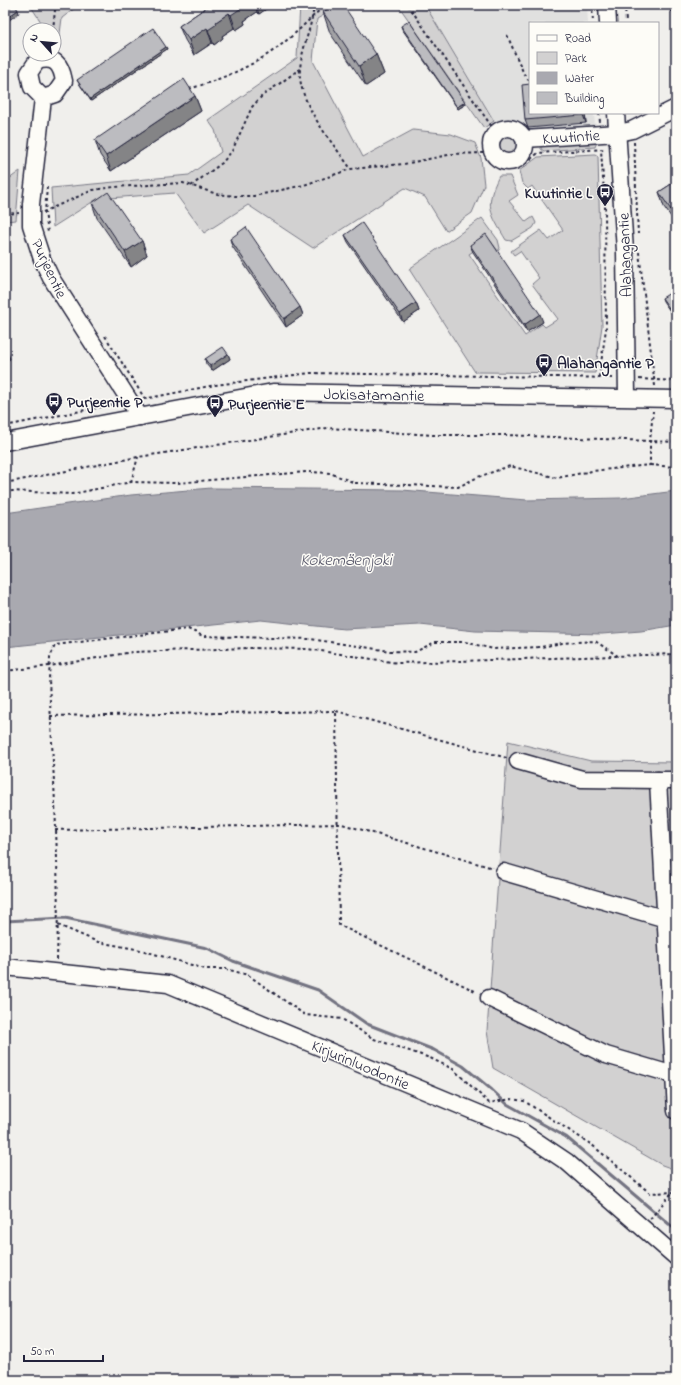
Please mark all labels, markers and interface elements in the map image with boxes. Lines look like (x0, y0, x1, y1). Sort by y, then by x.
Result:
north arrow (22, 22, 62, 62)
legend (529, 22, 659, 114)
text: Road (565, 30, 591, 48)
text: N (25, 31, 43, 45)
text: Park (565, 50, 587, 68)
text: Water (565, 70, 594, 88)
text: Building (564, 90, 604, 109)
street label: Kuutintie (542, 124, 601, 152)
place label: Kuutintie L (525, 182, 593, 206)
bus stop icon: Kuutintie L (595, 182, 615, 207)
street label: Alahangantie (613, 211, 639, 298)
street label: Purjeentie (24, 235, 73, 303)
bus stop icon: Alahangantie P (534, 352, 554, 377)
place label: Alahangantie P (557, 352, 654, 377)
street label: Jokisatamantie (323, 383, 425, 409)
bus stop icon: Purjeentie P (44, 391, 64, 416)
place label: Purjeentie P (67, 391, 143, 415)
bus stop icon: Purjeentie E (205, 393, 225, 418)
place label: Purjeentie E (228, 393, 305, 417)
water label: Kokemäenjoki (300, 548, 394, 573)
street label: Kirjurinluodontie (307, 1034, 414, 1098)
scale bar (24, 1337, 103, 1363)
text: 50 m (30, 1343, 54, 1361)

